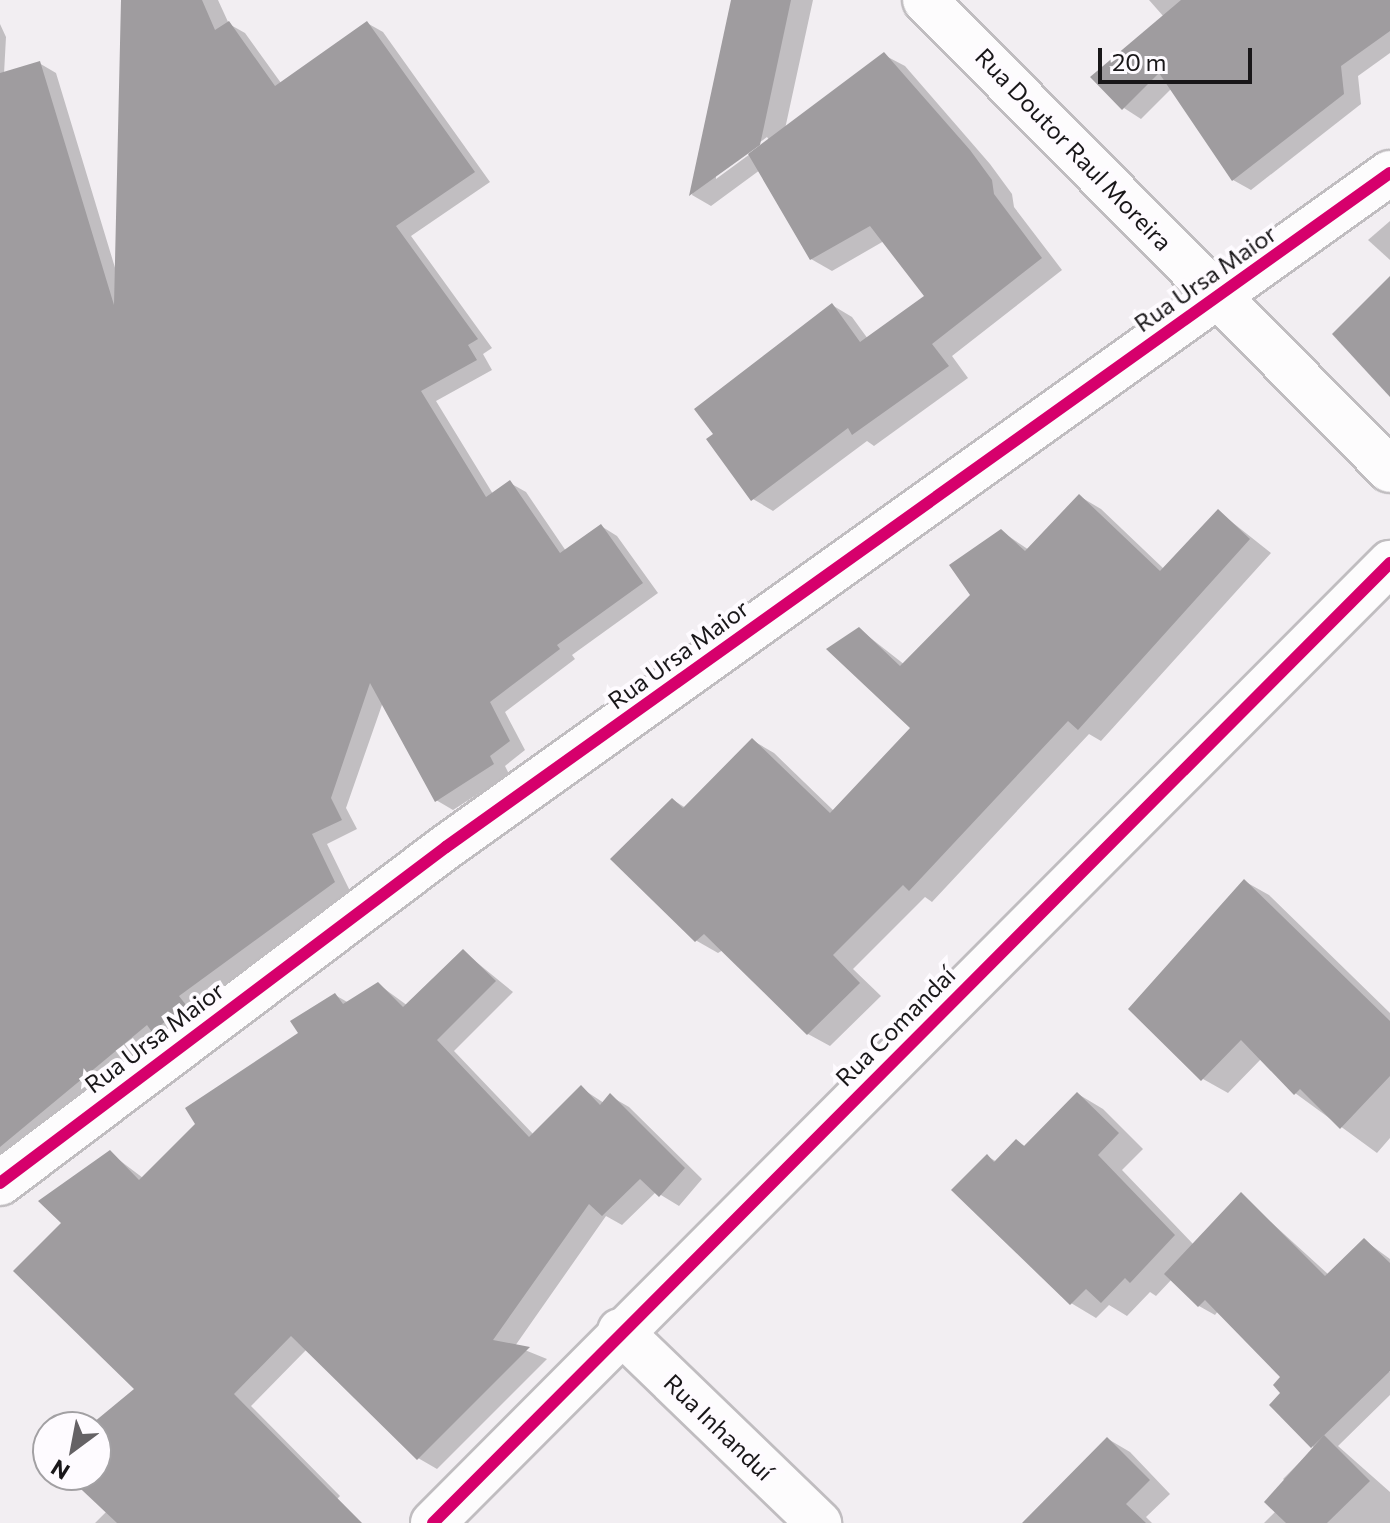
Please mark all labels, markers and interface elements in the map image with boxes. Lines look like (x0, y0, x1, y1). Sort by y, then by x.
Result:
scale bar (1102, 32, 1256, 82)
street label: Rua Doutor Raul Moreira (970, 42, 1178, 256)
text: 20 m (1112, 47, 1166, 76)
street label: Rua Ursa Maior (1128, 218, 1282, 338)
street label: Rua Ursa Maior (602, 593, 754, 715)
street label: Rua Comandaí (829, 960, 961, 1092)
street label: Rua Ursa Maior (79, 975, 229, 1099)
street label: Rua Inhanduí (658, 1368, 780, 1486)
north arrow (32, 1411, 112, 1491)
text: N (46, 1454, 74, 1486)

